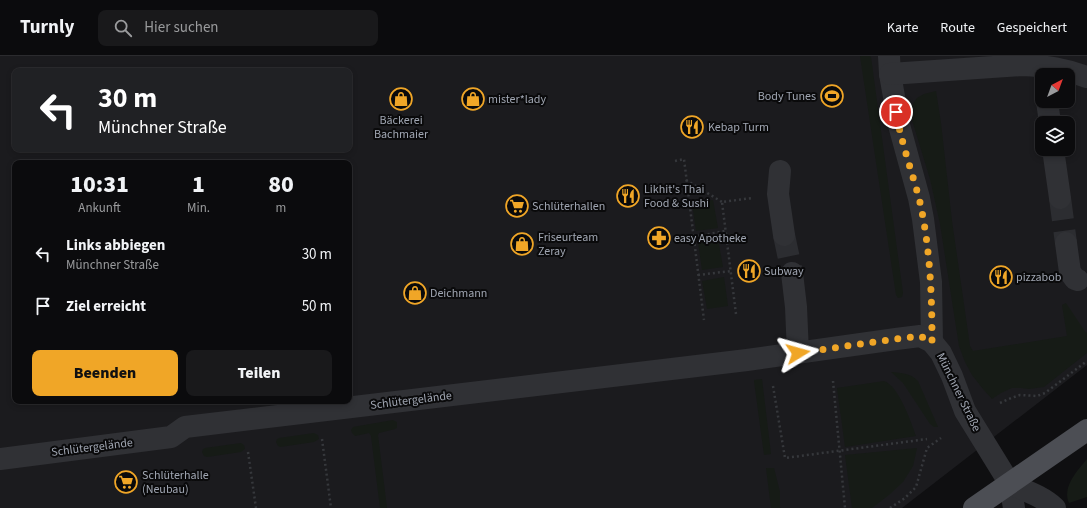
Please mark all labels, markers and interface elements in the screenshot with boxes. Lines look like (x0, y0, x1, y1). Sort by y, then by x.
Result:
search box (98, 10, 378, 46)
text: Turnly (20, 14, 74, 41)
icon: search (112, 17, 134, 39)
text: Hier suchen (144, 17, 219, 38)
text: Karte (887, 18, 918, 38)
text: Route (940, 18, 975, 38)
text: Gespeichert (997, 18, 1067, 38)
north arrow (1035, 68, 1075, 108)
map controls (1035, 68, 1075, 156)
text: 30 m (98, 78, 157, 118)
sports icon: Body Tunes (819, 83, 845, 109)
icon: left (32, 84, 84, 136)
shop icon: Bäckerei Bachmaier (388, 86, 414, 112)
shop icon: mister*lady (460, 86, 486, 112)
place label: Body Tunes (758, 88, 816, 105)
place label: mister*lady (488, 91, 546, 108)
pin (879, 95, 913, 129)
icon: arrive (885, 101, 907, 123)
place label: Bäckerei Bachmaier (374, 112, 429, 143)
restaurant icon: Kebap Turm (679, 114, 705, 140)
text: Münchner Straße (98, 115, 227, 140)
button: layers (1035, 116, 1075, 156)
place label: Kebap Turm (708, 119, 769, 136)
text: 10:31 (70, 167, 129, 202)
text: 1 (192, 167, 205, 202)
text: 80 (268, 167, 294, 202)
place label: Likhit's Thai Food & Sushi (644, 181, 709, 212)
restaurant icon: Likhit's Thai Food & Sushi (615, 183, 641, 209)
supermarket icon: Schlüterhallen (504, 193, 530, 219)
place label: Schlüterhallen (532, 198, 605, 215)
text: Ankunft (78, 199, 121, 217)
text: Min. (187, 199, 210, 217)
text: m (276, 199, 286, 217)
pharmacy icon: easy Apotheke (646, 225, 672, 251)
place label: Friseurteam Zeray (538, 229, 598, 260)
place label: easy Apotheke (674, 230, 747, 247)
shop icon: Friseurteam Zeray (509, 231, 535, 257)
text: Links abbiegen (66, 235, 165, 256)
icon: left (32, 243, 54, 265)
text: 30 m (302, 244, 332, 265)
text: Münchner Straße (66, 256, 159, 274)
restaurant icon: Subway (736, 258, 762, 284)
place label: Subway (764, 263, 804, 280)
restaurant icon: pizzabob (988, 264, 1014, 290)
place label: pizzabob (1016, 269, 1062, 286)
shop icon: Deichmann (402, 280, 428, 306)
place label: Deichmann (430, 285, 487, 302)
icon: arrive (32, 295, 54, 317)
text: Ziel erreicht (66, 296, 146, 317)
text: 50 m (302, 296, 332, 317)
position arrow (777, 332, 819, 374)
button: Beenden (32, 350, 178, 396)
button: Teilen (186, 350, 332, 396)
street label: Münchner Straße (932, 350, 985, 435)
street label: Schlütergelände (369, 387, 453, 414)
street label: Schlütergelände (50, 434, 134, 461)
place label: Schlüterhalle (Neubau) (142, 467, 209, 498)
supermarket icon: Schlüterhalle (Neubau) (113, 469, 139, 495)

